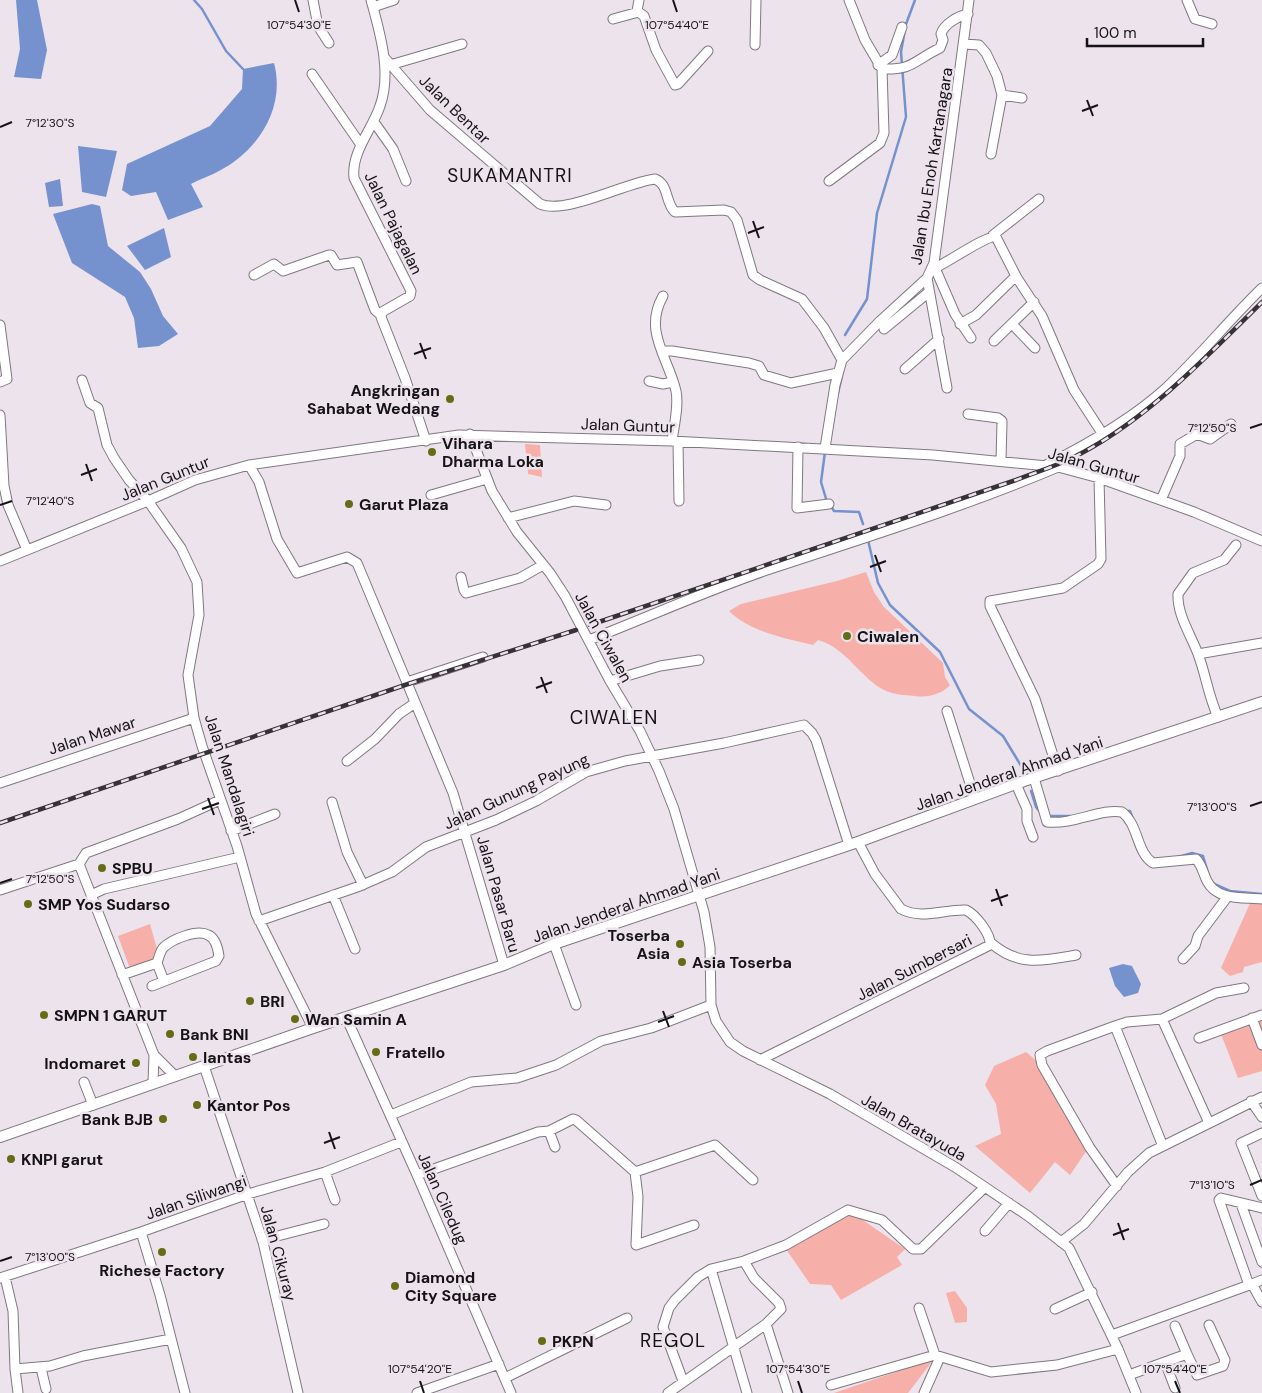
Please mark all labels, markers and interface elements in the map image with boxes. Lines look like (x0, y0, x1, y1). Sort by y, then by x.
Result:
scale bar (1087, 15, 1203, 47)
text: 107°54'30"E (267, 17, 331, 33)
text: 107°54'40"E (645, 17, 709, 33)
text: 100 m (1094, 23, 1137, 43)
street label: Jalan Ibu Enoh Kartanagara (906, 66, 957, 266)
street label: Jalan Bentar (415, 70, 495, 149)
text: 7°12'30"S (26, 115, 74, 131)
district label: SUKAMANTRI (447, 163, 573, 188)
street label: Jalan Pajagalan (360, 168, 427, 278)
place label: Angkringan Sahabat Wedang (307, 380, 440, 419)
marker: Angkringan Sahabat Wedang (444, 393, 456, 405)
street label: Jalan Guntur (581, 413, 676, 438)
text: 7°12'50"S (1188, 420, 1236, 436)
place label: Vihara Dharma Loka (442, 433, 544, 472)
street label: Jalan Guntur (1046, 442, 1142, 489)
marker: Vihara Dharma Loka (426, 446, 438, 458)
street label: Jalan Guntur (118, 451, 213, 506)
text: 7°12'40"S (26, 493, 74, 509)
place label: Garut Plaza (359, 494, 449, 515)
marker: Garut Plaza (343, 498, 355, 510)
street label: Jalan Ciwalen (570, 588, 637, 686)
place label: Ciwalen (857, 626, 919, 647)
marker: Ciwalen (841, 630, 853, 642)
district label: CIWALEN (570, 705, 658, 730)
street label: Jalan Mawar (46, 711, 139, 760)
street label: Jalan Mandalagiri (200, 711, 259, 839)
street label: Jalan Jenderal Ahmad Yani (913, 731, 1106, 816)
street label: Jalan Gunung Payung (440, 749, 592, 834)
text: 7°13'00"S (1187, 799, 1237, 815)
street label: Jalan Pasar Baru (472, 833, 525, 955)
place label: SPBU (112, 858, 153, 879)
marker: SPBU (96, 862, 108, 874)
street label: Jalan Jenderal Ahmad Yani (530, 863, 723, 948)
text: 7°12'50"S (26, 871, 74, 887)
place label: SMP Yos Sudarso (38, 894, 170, 915)
marker: SMP Yos Sudarso (22, 898, 34, 910)
place label: Toserba Asia (608, 925, 670, 964)
street label: Jalan Sumbersari (853, 929, 975, 1006)
marker: Toserba Asia (674, 938, 686, 950)
place label: Asia Toserba (692, 952, 792, 973)
marker: Asia Toserba (676, 956, 688, 968)
place label: BRI (260, 991, 285, 1012)
marker: BRI (244, 995, 256, 1007)
place label: SMPN 1 GARUT (54, 1005, 168, 1026)
marker: SMPN 1 GARUT (38, 1009, 50, 1021)
place label: Wan Samin A (305, 1009, 407, 1030)
marker: Wan Samin A (289, 1013, 301, 1025)
place label: Bank BNI (180, 1024, 249, 1045)
marker: Bank BNI (164, 1028, 176, 1040)
place label: Fratello (386, 1042, 445, 1063)
marker: Fratello (370, 1046, 382, 1058)
place label: lantas (203, 1047, 251, 1068)
marker: lantas (187, 1051, 199, 1063)
place label: Indomaret (44, 1053, 126, 1074)
marker: Indomaret (130, 1057, 142, 1069)
street label: Jalan Bratayuda (857, 1089, 970, 1166)
place label: Kantor Pos (207, 1095, 291, 1116)
marker: Kantor Pos (191, 1099, 203, 1111)
place label: Bank BJB (81, 1109, 153, 1130)
marker: Bank BJB (157, 1113, 169, 1125)
place label: KNPI garut (21, 1149, 103, 1170)
street label: Jalan Ciledug (413, 1149, 472, 1248)
marker: KNPI garut (5, 1153, 17, 1165)
street label: Jalan Siliwangi (143, 1170, 249, 1225)
text: 7°13'10"S (1189, 1177, 1235, 1193)
street label: Jalan Cikuray (256, 1203, 301, 1303)
marker: Richese Factory (156, 1246, 168, 1258)
text: 7°13'00"S (25, 1249, 75, 1265)
place label: Richese Factory (99, 1260, 225, 1281)
place label: Diamond City Square (405, 1267, 497, 1306)
marker: Diamond City Square (389, 1280, 401, 1292)
district label: REGOL (640, 1328, 706, 1353)
place label: PKPN (552, 1331, 594, 1352)
marker: PKPN (536, 1335, 548, 1347)
text: 107°54'20"E (388, 1361, 452, 1377)
text: 107°54'30"E (766, 1361, 830, 1377)
text: 107°54'40"E (1143, 1361, 1207, 1377)

